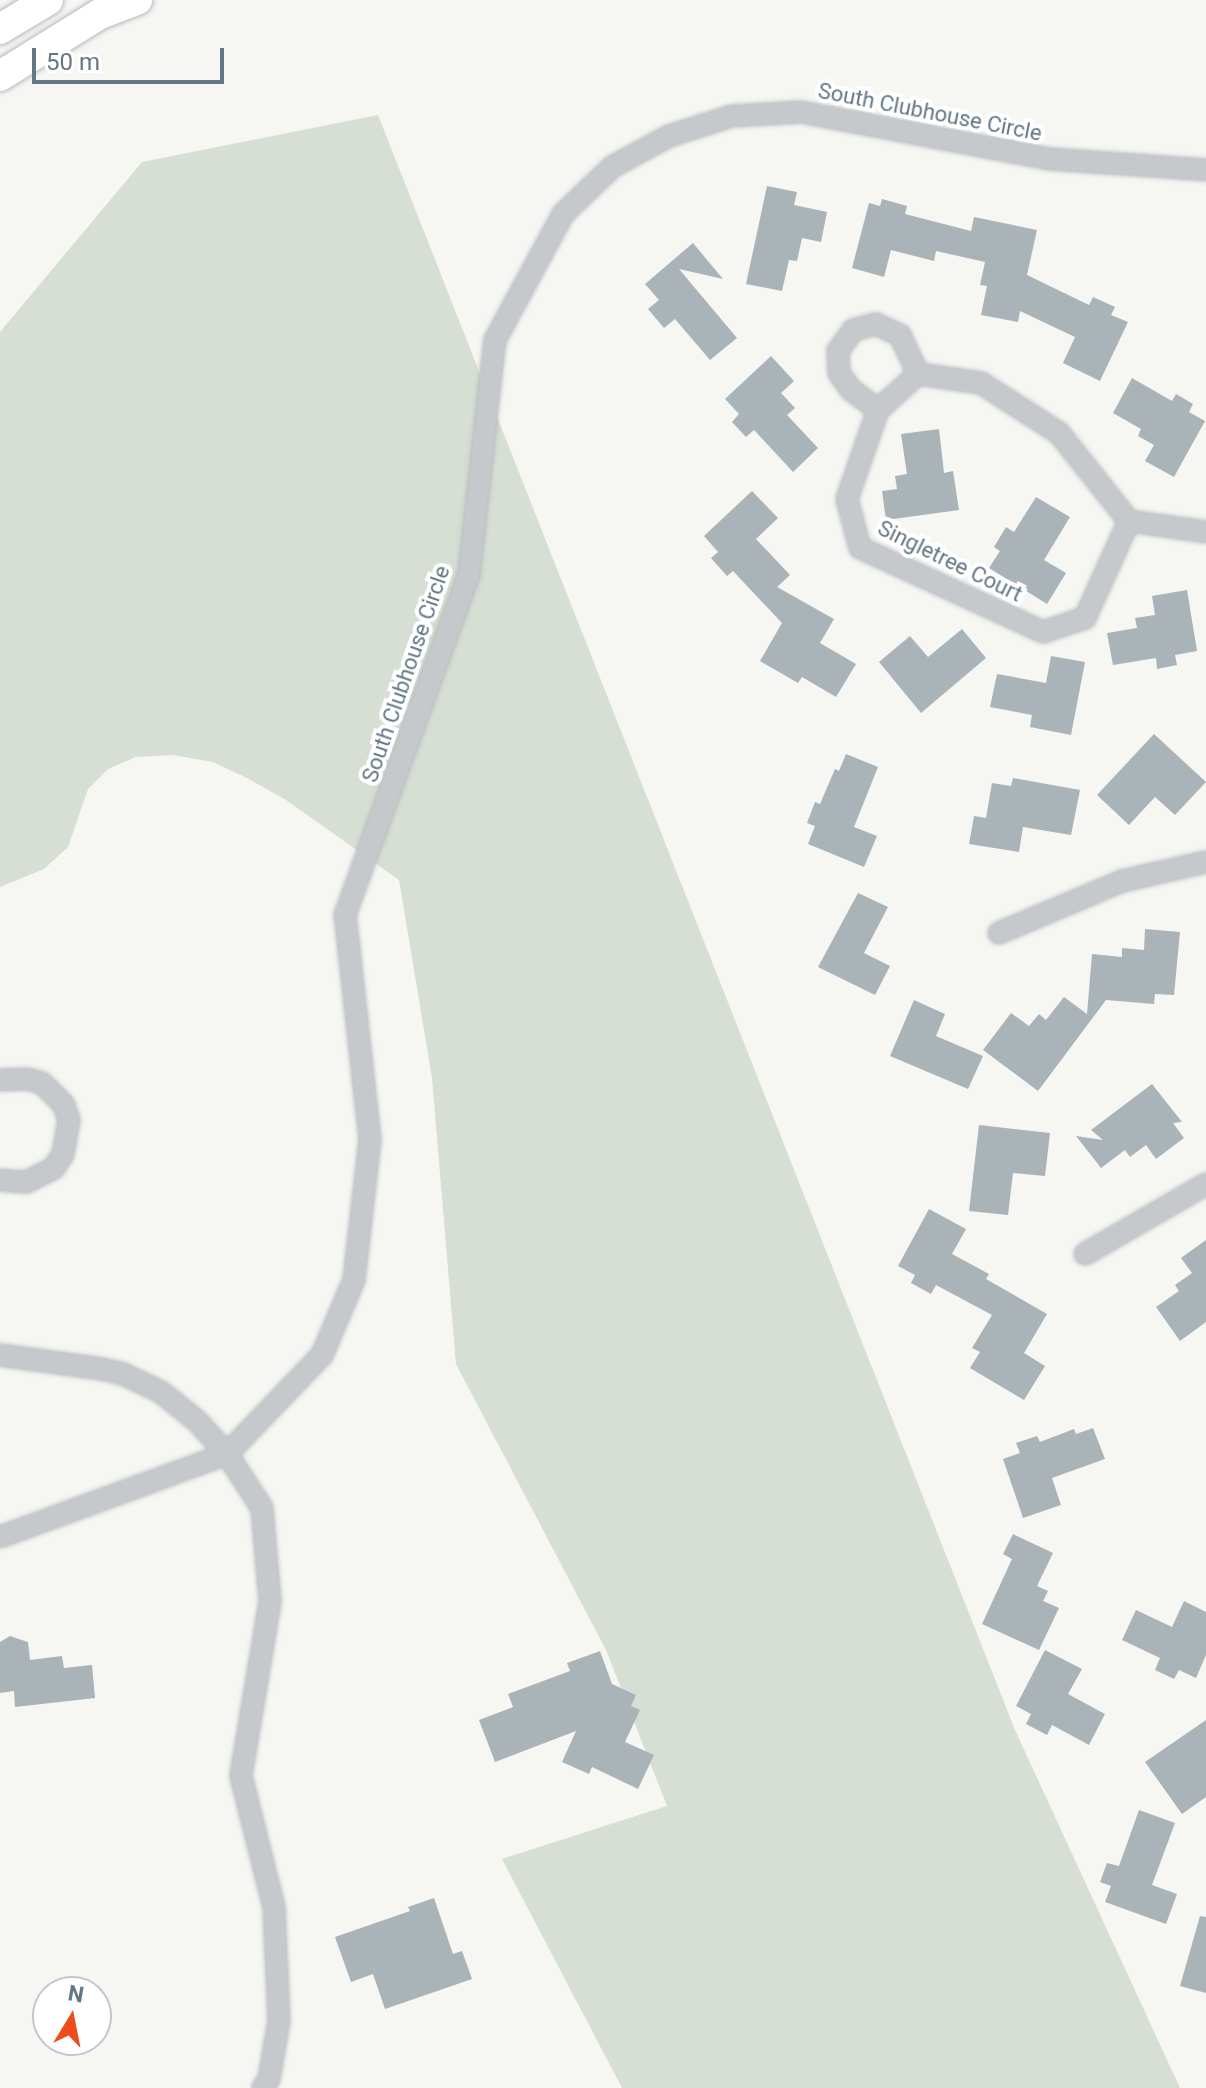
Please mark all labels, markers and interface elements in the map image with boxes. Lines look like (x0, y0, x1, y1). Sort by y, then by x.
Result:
scale bar (36, 32, 228, 82)
text: 50 m (46, 48, 100, 76)
street label: South Clubhouse Circle (816, 77, 1044, 147)
street label: Singletree Court (874, 515, 1026, 607)
street label: South Clubhouse Circle (357, 562, 455, 786)
north arrow (32, 1976, 112, 2056)
text: N (66, 1980, 86, 2008)

